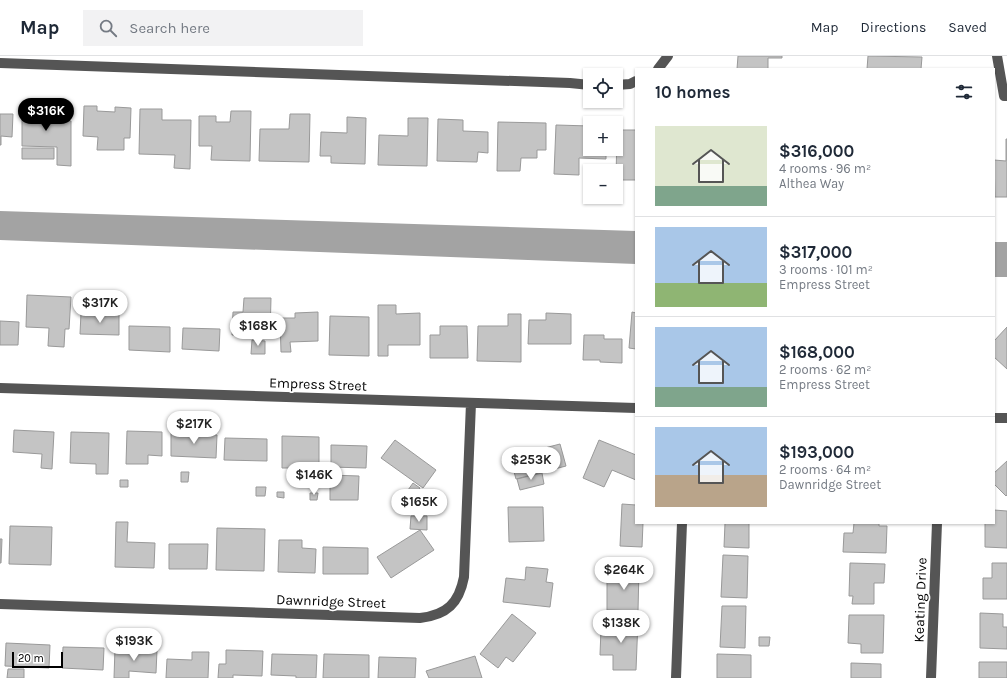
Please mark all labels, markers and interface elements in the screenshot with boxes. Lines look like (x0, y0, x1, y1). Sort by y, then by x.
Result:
search box (83, 10, 363, 46)
text: Map (20, 17, 59, 39)
icon: search (97, 17, 119, 39)
text: Search here (129, 19, 210, 37)
text: Map (811, 19, 839, 36)
text: Directions (861, 19, 926, 36)
text: Saved (948, 19, 987, 36)
map controls (583, 68, 623, 204)
button: locate (583, 68, 623, 108)
icon: filters (953, 81, 975, 103)
text: 10 homes (655, 82, 730, 102)
pin: $316K (18, 98, 74, 132)
text: $316K (27, 103, 65, 118)
button: + (583, 116, 623, 156)
text: $316,000 (779, 141, 854, 161)
icon: home (687, 142, 735, 190)
text: 4 rooms · 96 m² (779, 161, 871, 176)
button: − (583, 164, 623, 204)
text: Althea Way (779, 176, 844, 191)
text: $317,000 (779, 242, 852, 262)
icon: home (687, 243, 735, 291)
text: 3 rooms · 101 m² (779, 262, 873, 277)
text: Empress Street (779, 277, 870, 292)
pin: $317K (72, 290, 128, 324)
text: $317K (82, 295, 118, 310)
pin: $168K (230, 313, 286, 347)
text: $168K (239, 318, 277, 333)
text: $168,000 (779, 342, 855, 362)
icon: home (687, 343, 735, 391)
text: 2 rooms · 62 m² (779, 362, 871, 377)
street label: Empress Street (269, 374, 367, 395)
text: Empress Street (779, 377, 870, 392)
pin: $217K (166, 411, 222, 445)
text: $217K (176, 416, 212, 431)
text: $193,000 (779, 442, 854, 462)
icon: home (687, 443, 735, 491)
pin: $253K (503, 447, 559, 481)
text: $253K (511, 452, 551, 467)
pin: $146K (286, 462, 342, 496)
text: 2 rooms · 64 m² (779, 462, 871, 477)
text: $146K (295, 467, 333, 482)
text: Dawnridge Street (779, 477, 881, 492)
pin: $165K (391, 489, 447, 523)
text: $165K (400, 494, 438, 509)
pin: $264K (596, 557, 652, 591)
street label: Keating Drive (911, 557, 930, 643)
text: $264K (604, 562, 644, 577)
street label: Dawnridge Street (276, 591, 386, 612)
pin: $138K (593, 610, 649, 644)
text: $138K (602, 615, 640, 630)
pin: $193K (106, 628, 162, 662)
text: $193K (115, 633, 153, 648)
scale bar (12, 650, 63, 669)
text: 20 m (18, 652, 44, 665)

